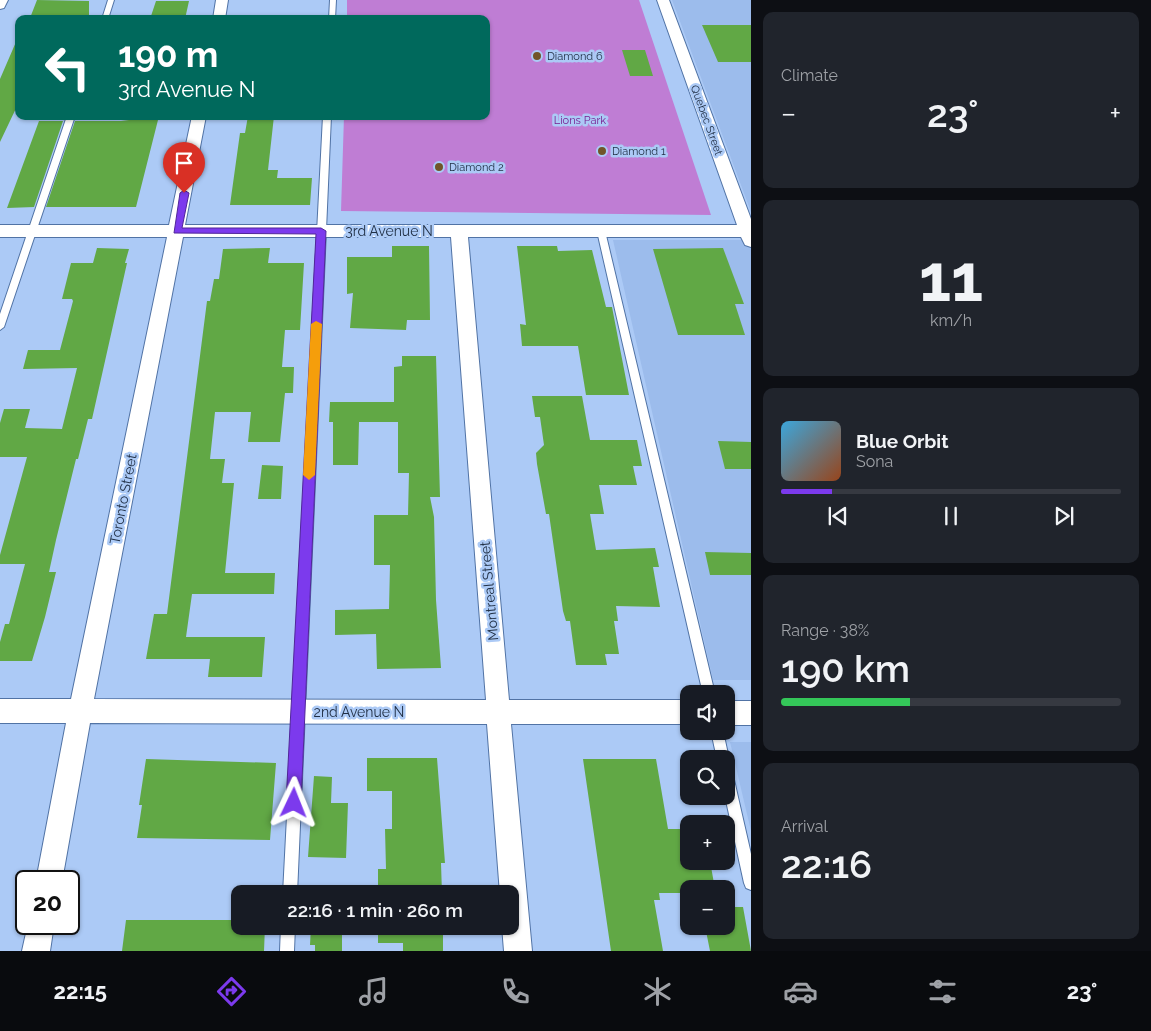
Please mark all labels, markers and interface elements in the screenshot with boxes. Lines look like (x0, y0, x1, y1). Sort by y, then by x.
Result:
text: 190 m (118, 34, 218, 75)
icon: left (35, 35, 100, 100)
marker: Diamond 6 (531, 50, 543, 62)
place label: Diamond 6 (547, 50, 603, 63)
text: Climate (781, 66, 838, 85)
text: 3rd Avenue N (118, 76, 256, 102)
street label: Quebec Street (688, 83, 725, 157)
text: 23° (927, 91, 979, 136)
text: − (781, 97, 796, 130)
text: + (1109, 97, 1121, 130)
park label: Lions Park (554, 114, 606, 127)
pin (163, 142, 205, 193)
marker: Diamond 1 (596, 145, 608, 157)
place label: Diamond 1 (612, 145, 666, 158)
icon: arrive (170, 149, 198, 177)
marker: Diamond 2 (433, 161, 445, 173)
place label: Diamond 2 (449, 161, 504, 174)
street label: 3rd Avenue N (345, 223, 433, 239)
text: 11 (919, 240, 983, 316)
text: km/h (930, 311, 972, 330)
text: Blue Orbit (856, 430, 948, 452)
street label: Toronto Street (106, 452, 140, 546)
text: Sona (856, 452, 893, 471)
icon: previous (824, 502, 852, 530)
icon: pause (937, 502, 965, 530)
icon: next (1050, 502, 1078, 530)
street label: Montreal Street (477, 540, 501, 641)
text: Range · 38% (781, 621, 869, 640)
text: 190 km (781, 646, 910, 691)
map controls (680, 685, 735, 935)
button: sound (680, 685, 735, 740)
street label: 2nd Avenue N (314, 704, 404, 720)
button: search (680, 750, 735, 805)
position arrow (267, 776, 319, 828)
button: + (680, 815, 735, 870)
text: Arrival (781, 817, 828, 836)
text: 22:16 (781, 842, 872, 887)
speed limit sign: 20 (15, 870, 80, 935)
button: − (680, 880, 735, 935)
text: 22:16 · 1 min · 260 m (287, 899, 463, 921)
icon: directions (214, 974, 249, 1009)
icon: music (356, 974, 391, 1009)
icon: phone (498, 974, 533, 1009)
icon: climate (640, 974, 675, 1009)
icon: car (783, 974, 818, 1009)
icon: filters (925, 974, 960, 1009)
text: 22:15 (54, 978, 107, 1004)
text: 23° (1067, 978, 1097, 1004)

